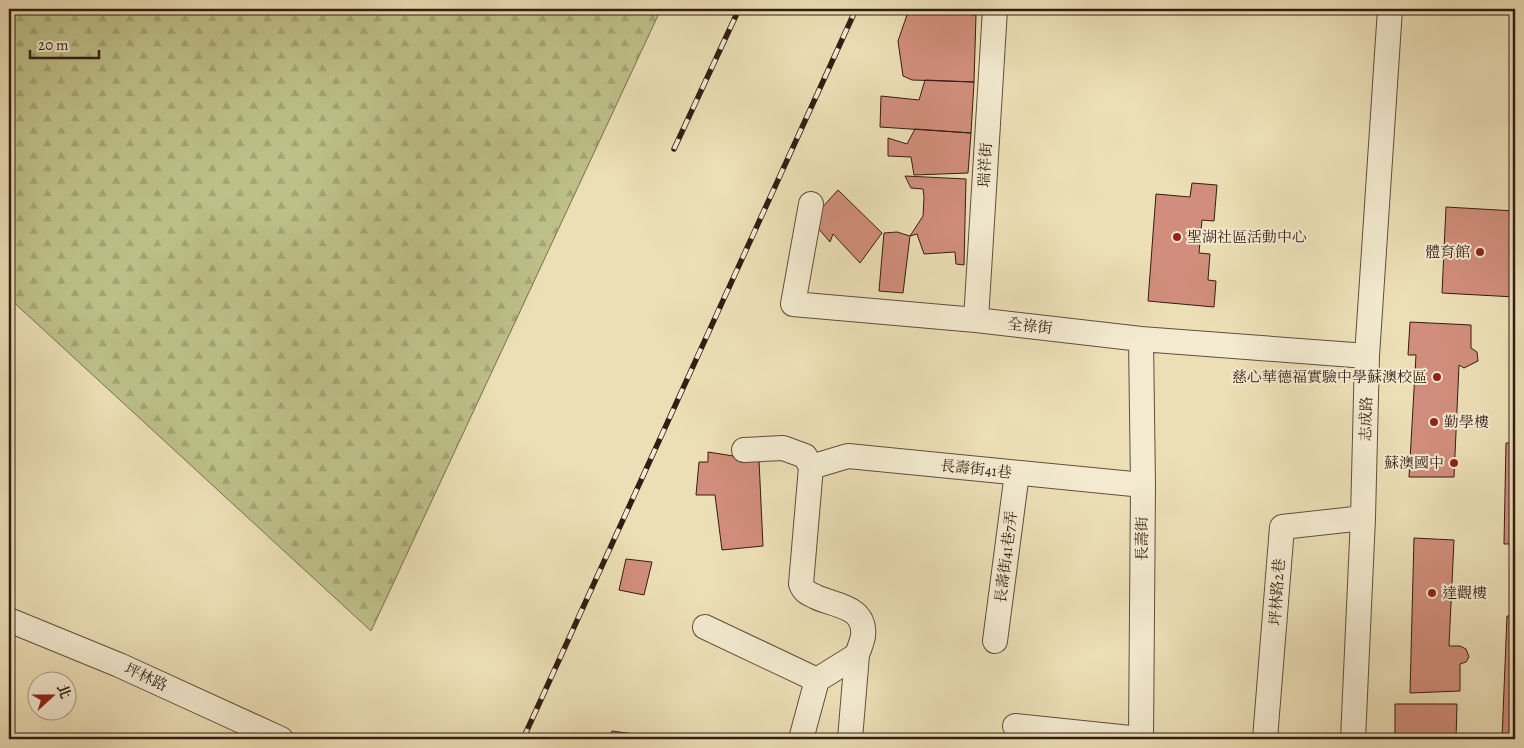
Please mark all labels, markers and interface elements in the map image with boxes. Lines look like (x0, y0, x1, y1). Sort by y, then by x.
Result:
scale bar (30, 28, 99, 60)
text: 20 m (38, 35, 69, 55)
street label: 瑞祥街 (974, 142, 996, 188)
place label: 聖湖社區活動中心 (1187, 227, 1307, 247)
marker: 聖湖社區活動中心 (1171, 231, 1183, 243)
place label: 體育館 (1425, 242, 1470, 262)
marker: 體育館 (1474, 246, 1486, 258)
street label: 全祿街 (1007, 314, 1053, 338)
place label: 慈心華德福實驗中學蘇澳校區 (1232, 367, 1427, 387)
marker: 慈心華德福實驗中學蘇澳校區 (1431, 371, 1443, 383)
street label: 志成路 (1356, 396, 1376, 442)
place label: 勤學樓 (1444, 412, 1489, 432)
marker: 勤學樓 (1428, 416, 1440, 428)
place label: 蘇澳國中 (1384, 453, 1444, 473)
street label: 長壽街41巷 (939, 455, 1013, 483)
marker: 蘇澳國中 (1448, 457, 1460, 469)
street label: 長壽街41巷7弄 (990, 510, 1022, 604)
street label: 長壽街 (1132, 516, 1152, 562)
street label: 坪林路2巷 (1265, 558, 1289, 626)
place label: 達觀樓 (1442, 583, 1487, 603)
marker: 達觀樓 (1426, 587, 1438, 599)
street label: 坪林路 (121, 658, 171, 696)
north arrow (28, 670, 78, 720)
text: 北 (52, 682, 75, 701)

